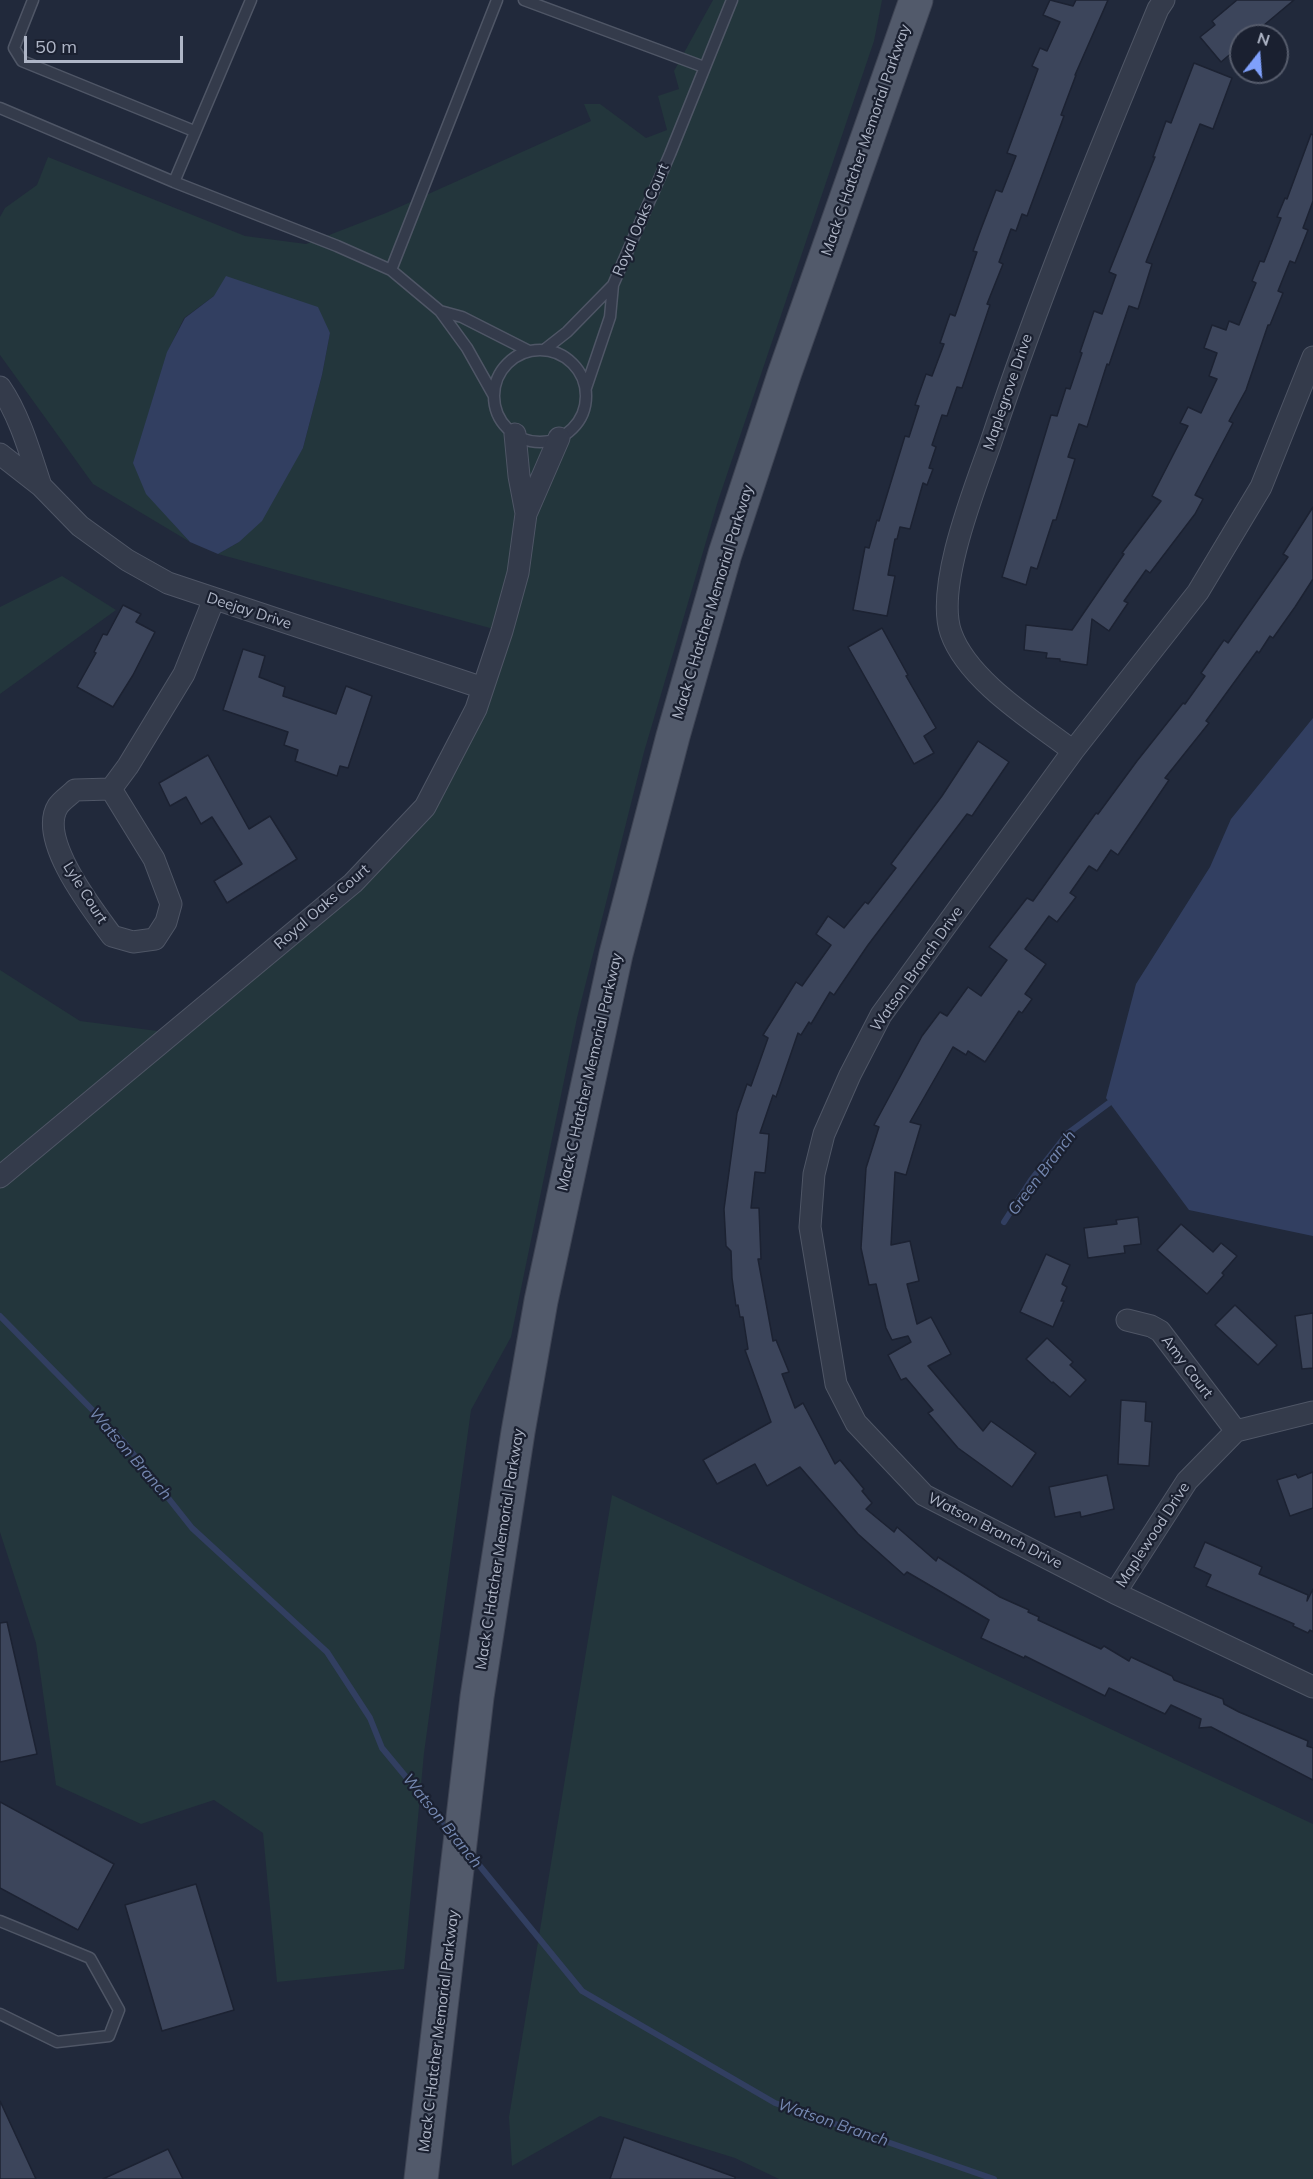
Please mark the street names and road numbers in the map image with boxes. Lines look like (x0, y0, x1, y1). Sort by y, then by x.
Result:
street label: Mack C Hatcher Memorial Parkway (818, 22, 914, 258)
street label: Royal Oaks Court (609, 161, 673, 279)
street label: Maplegrove Drive (980, 332, 1036, 452)
street label: Mack C Hatcher Memorial Parkway (669, 483, 757, 721)
street label: Deejay Drive (204, 589, 294, 633)
street label: Lyle Court (59, 859, 111, 927)
street label: Royal Oaks Court (271, 861, 373, 953)
street label: Watson Branch Drive (867, 903, 967, 1035)
street label: Mack C Hatcher Memorial Parkway (554, 951, 626, 1193)
street label: Amy Court (1158, 1332, 1216, 1402)
street label: Mack C Hatcher Memorial Parkway (472, 1427, 528, 1671)
street label: Maplewood Drive (1112, 1479, 1194, 1591)
street label: Watson Branch Drive (925, 1489, 1065, 1573)
street label: Mack C Hatcher Memorial Parkway (415, 1909, 463, 2153)

